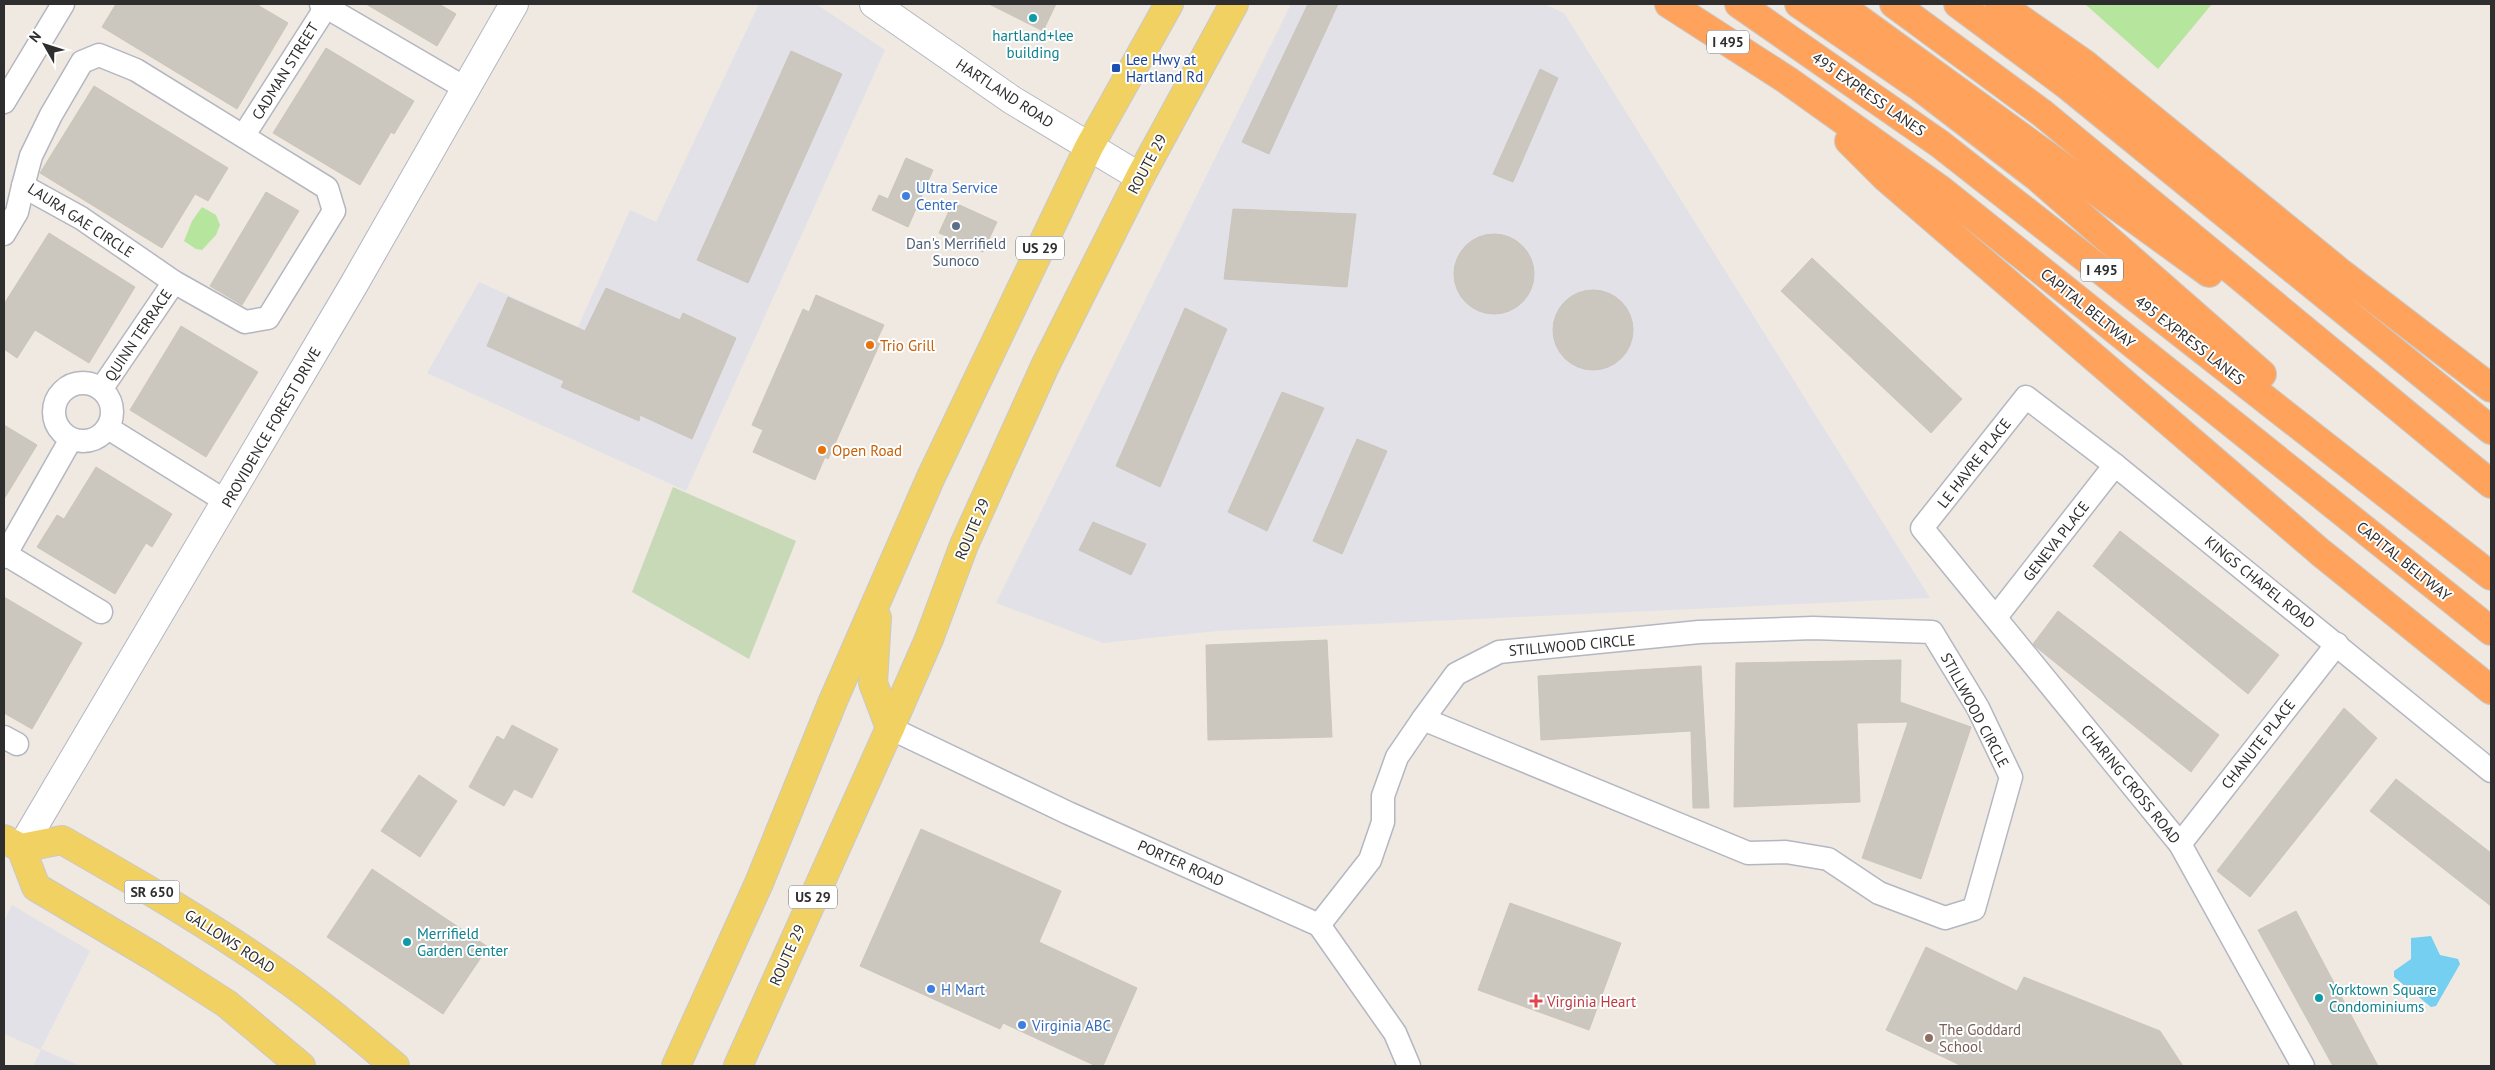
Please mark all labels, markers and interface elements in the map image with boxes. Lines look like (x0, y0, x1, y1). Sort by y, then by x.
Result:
marker: hartland+lee building (1027, 12, 1039, 24)
street label: CADMAN STREET (248, 18, 323, 123)
north arrow (20, 20, 70, 70)
place label: hartland+lee building (992, 26, 1074, 62)
text: N (25, 28, 45, 46)
road number: I 495 (1707, 31, 1749, 54)
street label: 495 EXPRESS LANES (1809, 48, 1929, 140)
place label: Lee Hwy at Hartland Rd (1126, 50, 1203, 86)
street label: HARTLAND ROAD (953, 54, 1057, 132)
marker: Lee Hwy at Hartland Rd (1110, 62, 1122, 74)
street label: ROUTE 29 (1123, 131, 1171, 197)
place label: Ultra Service Center (916, 178, 998, 214)
street label: LAURA GAE CIRCLE (24, 179, 138, 261)
marker: Ultra Service Center (900, 190, 912, 202)
marker: Dan's Merrifield Sunoco (950, 220, 962, 232)
place label: Dan's Merrifield Sunoco (906, 234, 1006, 270)
road number: US 29 (1016, 237, 1064, 260)
road number: I 495 (2081, 258, 2123, 282)
street label: CAPITAL BELTWAY (2037, 264, 2140, 352)
street label: QUINN TERRACE (100, 285, 176, 385)
street label: 495 EXPRESS LANES (2131, 291, 2249, 389)
place label: Trio Grill (880, 336, 936, 355)
marker: Trio Grill (864, 339, 876, 351)
street label: PROVIDENCE FOREST DRIVE (217, 343, 325, 511)
street label: LE HAVRE PLACE (1933, 414, 2015, 512)
place label: Open Road (832, 441, 902, 460)
marker: Open Road (816, 444, 828, 456)
street label: ROUTE 29 (951, 495, 993, 563)
street label: GENEVA PLACE (2019, 497, 2093, 585)
street label: CAPITAL BELTWAY (2353, 517, 2456, 605)
street label: KINGS CHAPEL ROAD (2201, 532, 2319, 632)
street label: STILLWOOD CIRCLE (1508, 630, 1636, 660)
street label: STILLWOOD CIRCLE (1937, 649, 2013, 771)
street label: CHANUTE PLACE (2217, 695, 2299, 793)
street label: CHARING CROSS ROAD (2077, 721, 2185, 847)
street label: PORTER ROAD (1135, 836, 1227, 890)
road number: SR 650 (124, 880, 180, 904)
road number: US 29 (789, 886, 837, 909)
street label: GALLOWS ROAD (181, 905, 279, 977)
street label: ROUTE 29 (765, 921, 809, 989)
place label: Merrifield Garden Center (417, 924, 508, 960)
marker: Merrifield Garden Center (401, 936, 413, 948)
place label: H Mart (941, 980, 985, 999)
place label: Yorktown Square Condominiums (2329, 980, 2437, 1016)
marker: H Mart (925, 983, 937, 995)
place label: Virginia Heart (1546, 992, 1636, 1011)
marker: Yorktown Square Condominiums (2313, 992, 2325, 1004)
marker: Virginia Heart (1529, 994, 1543, 1008)
place label: Virginia ABC (1031, 1016, 1111, 1035)
marker: Virginia ABC (1016, 1019, 1028, 1031)
place label: The Goddard School (1939, 1020, 2021, 1056)
marker: The Goddard School (1923, 1032, 1935, 1044)

